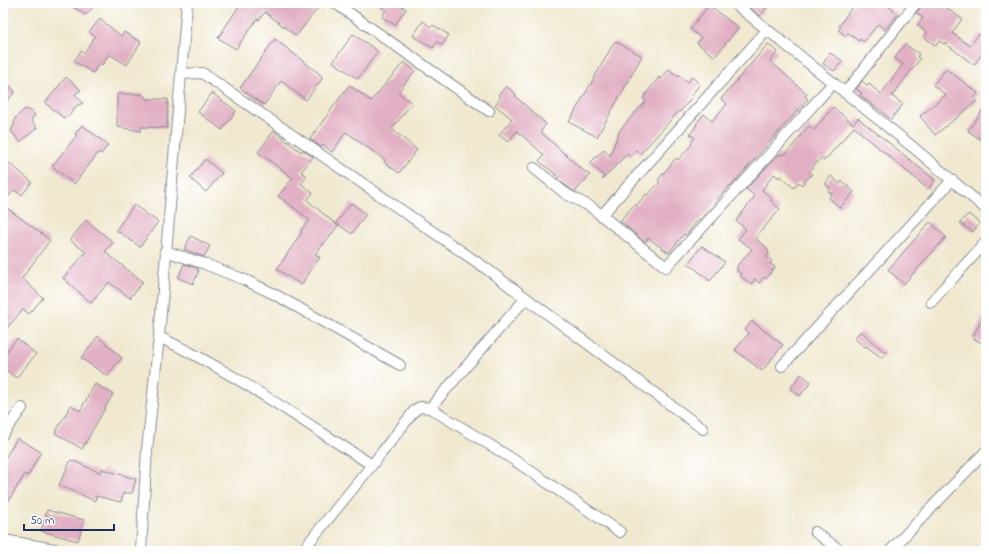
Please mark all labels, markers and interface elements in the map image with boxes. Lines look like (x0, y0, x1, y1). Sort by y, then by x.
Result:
scale bar (24, 506, 114, 532)
text: 50 m (30, 512, 54, 530)

